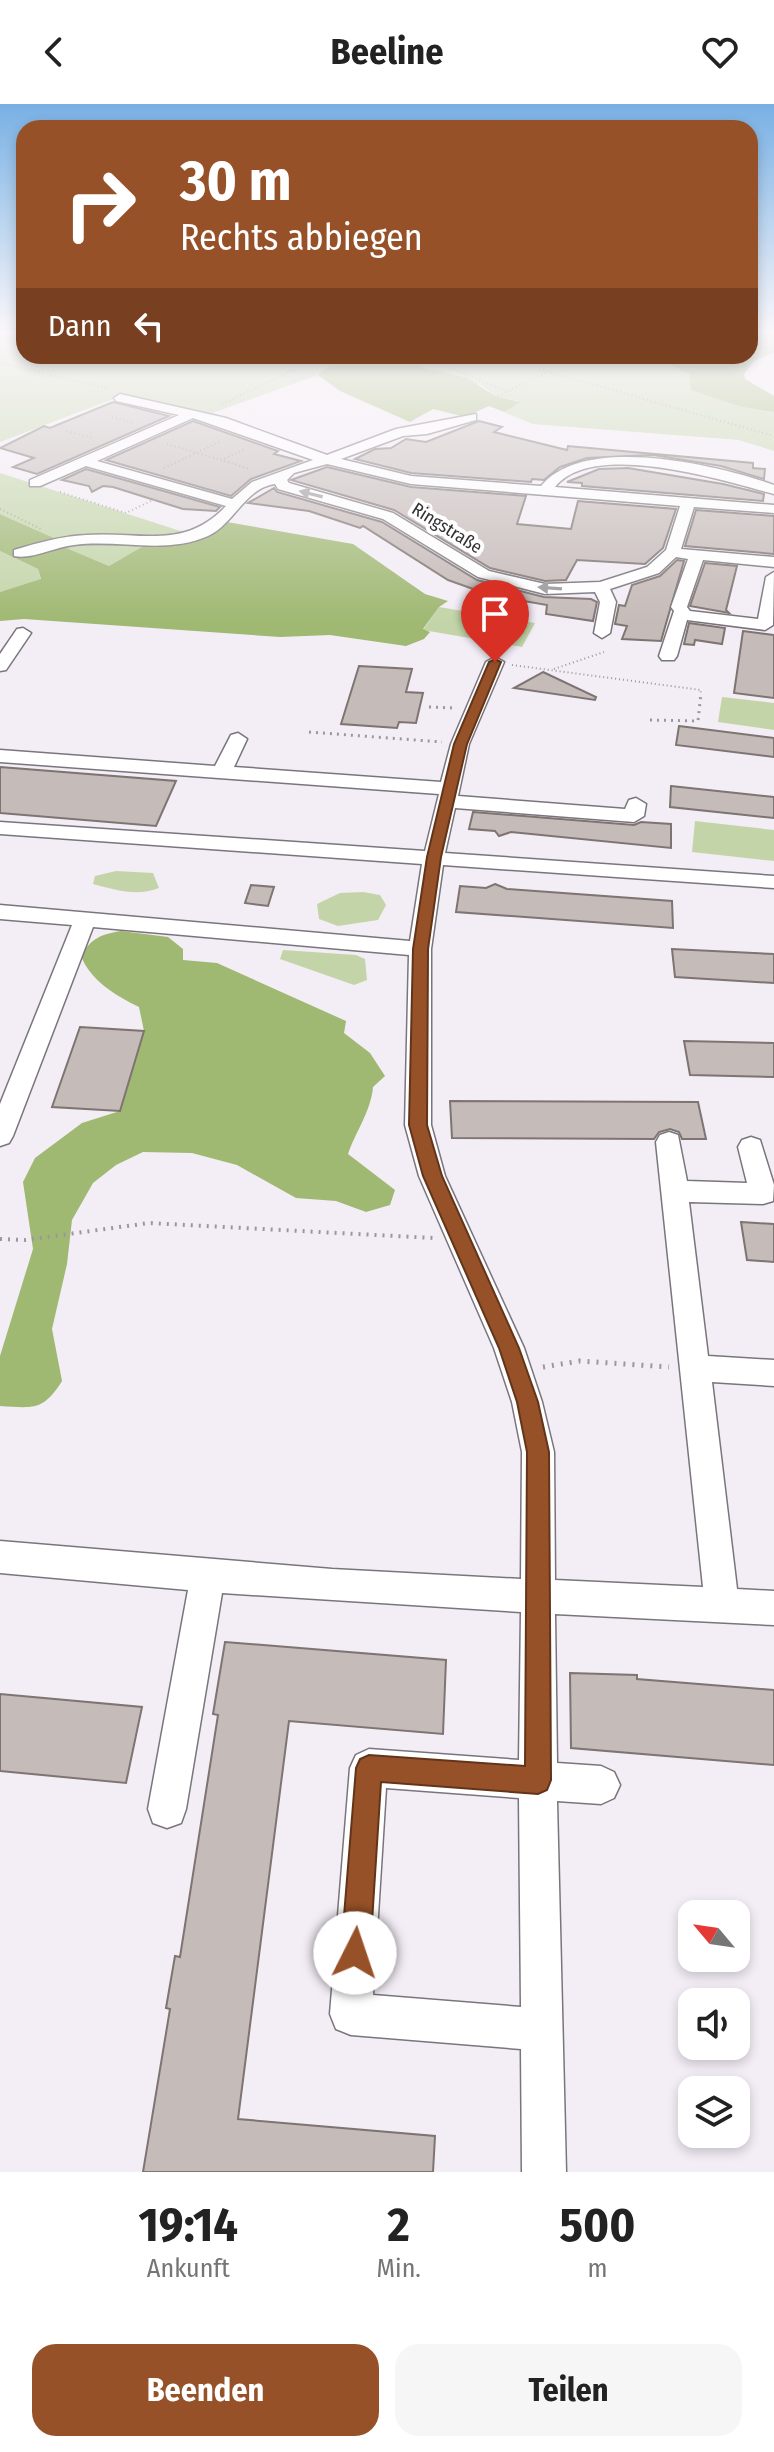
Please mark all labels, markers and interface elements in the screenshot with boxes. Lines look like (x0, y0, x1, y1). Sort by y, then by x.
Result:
icon: back (32, 30, 76, 74)
text: Beeline (331, 30, 443, 74)
icon: heart (698, 30, 742, 74)
text: 30 m (180, 148, 291, 215)
icon: right (48, 152, 152, 256)
text: Rechts abbiegen (180, 216, 423, 260)
icon: left (127, 304, 171, 348)
text: Dann (48, 308, 111, 344)
one-way arrow (299, 487, 324, 500)
street label: Ringstraße (408, 498, 486, 558)
pin (461, 580, 529, 662)
one-way arrow (537, 581, 562, 594)
icon: arrive (473, 592, 517, 636)
north arrow (678, 1900, 750, 1972)
map controls (678, 1900, 750, 2148)
position arrow (313, 1911, 397, 1995)
button: sound (678, 1988, 750, 2060)
button: layers (678, 2076, 750, 2148)
text: 19:14 (139, 2196, 238, 2254)
text: 2 (388, 2196, 410, 2254)
text: 500 (559, 2196, 635, 2254)
text: Ankunft (147, 2253, 230, 2284)
text: Min. (377, 2253, 421, 2284)
text: m (587, 2253, 607, 2284)
button: Beenden (32, 2344, 379, 2436)
button: Teilen (395, 2344, 742, 2436)

